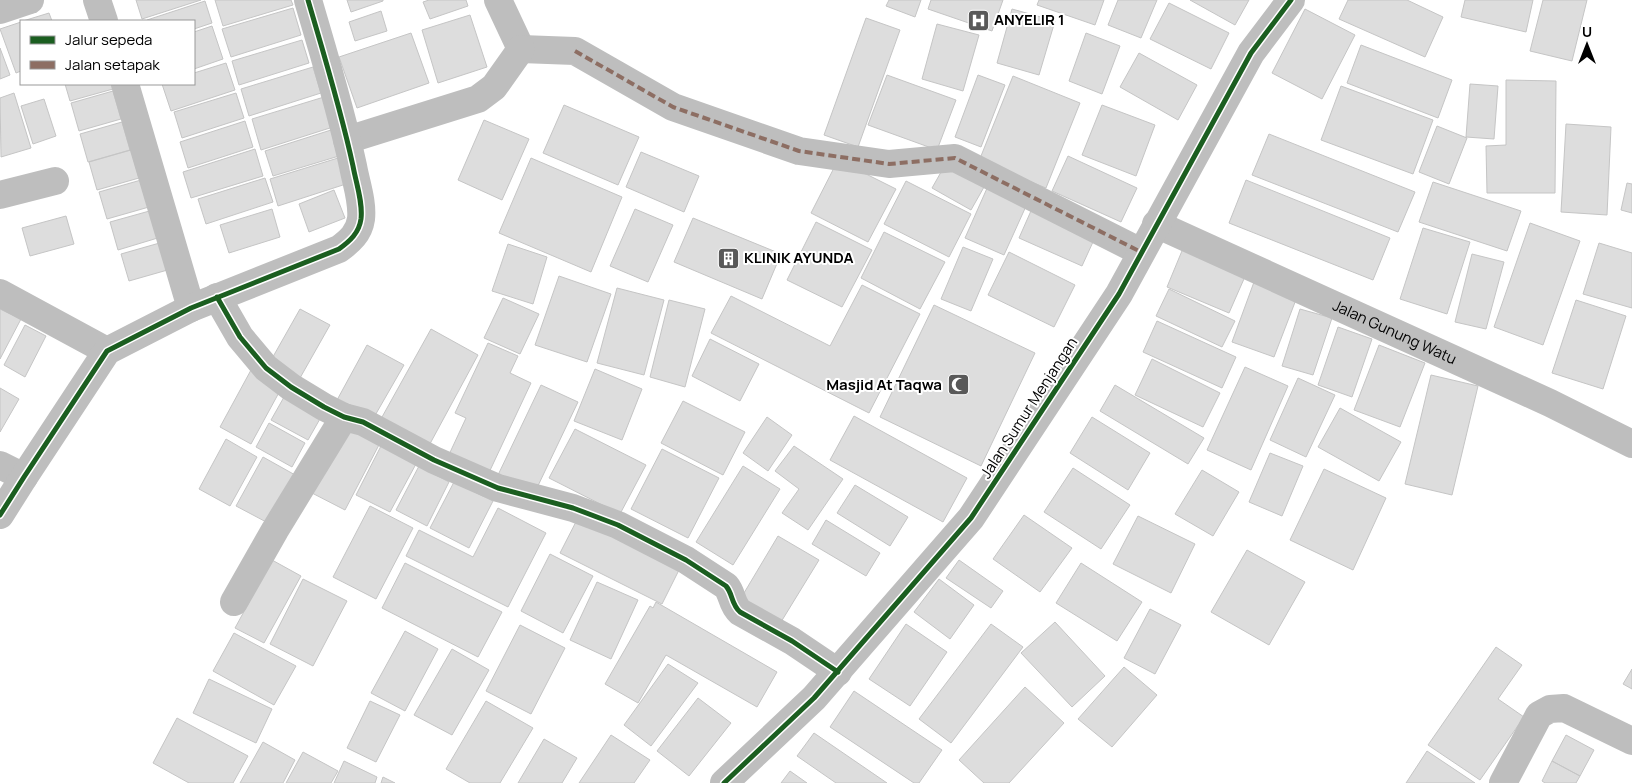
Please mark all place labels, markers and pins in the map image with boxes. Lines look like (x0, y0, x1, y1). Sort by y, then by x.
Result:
hospital icon: ANYELIR 1 (966, 8, 990, 32)
place label: ANYELIR 1 (994, 9, 1064, 30)
building icon: KLINIK AYUNDA (716, 246, 740, 270)
place label: KLINIK AYUNDA (744, 247, 853, 268)
mosque icon: Masjid At Taqwa (946, 373, 970, 397)
place label: Masjid At Taqwa (826, 374, 942, 395)

